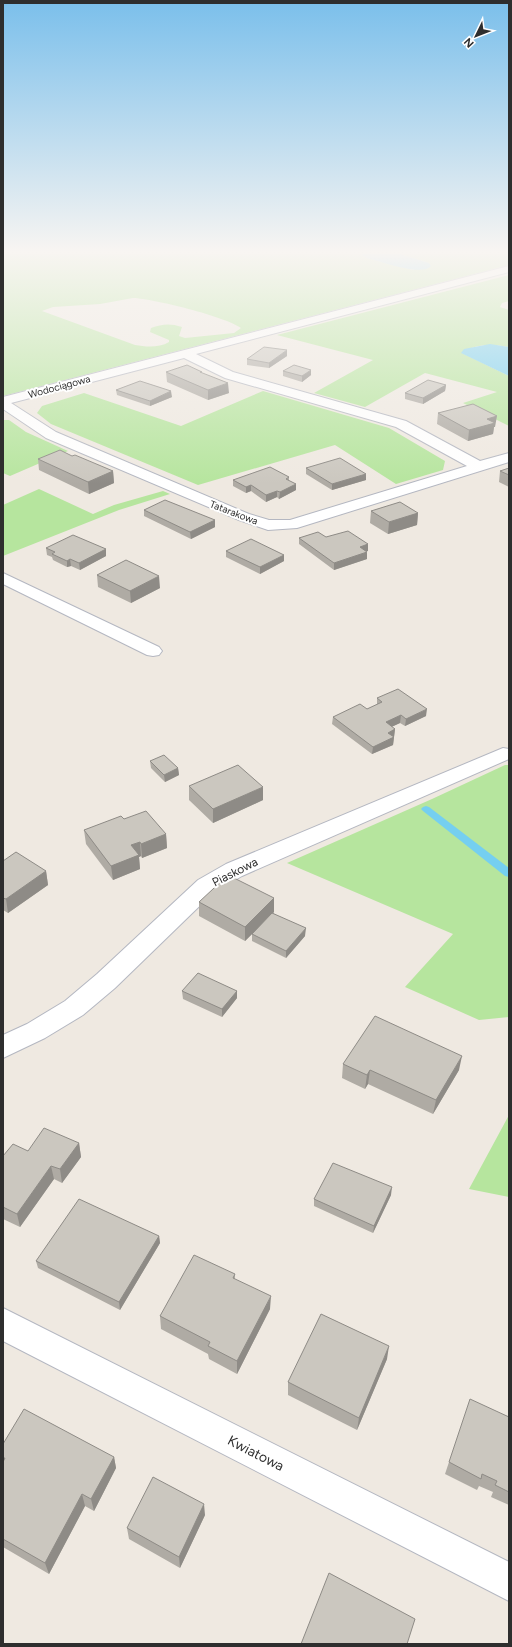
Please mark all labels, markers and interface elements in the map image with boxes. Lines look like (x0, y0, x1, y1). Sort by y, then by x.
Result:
north arrow (456, 16, 496, 56)
text: N (461, 35, 477, 50)
street label: Wodociągowa (27, 372, 92, 401)
street label: Tatarakowa (208, 497, 260, 528)
street label: Piaskowa (210, 855, 260, 889)
street label: Kwiatowa (225, 1432, 287, 1475)

